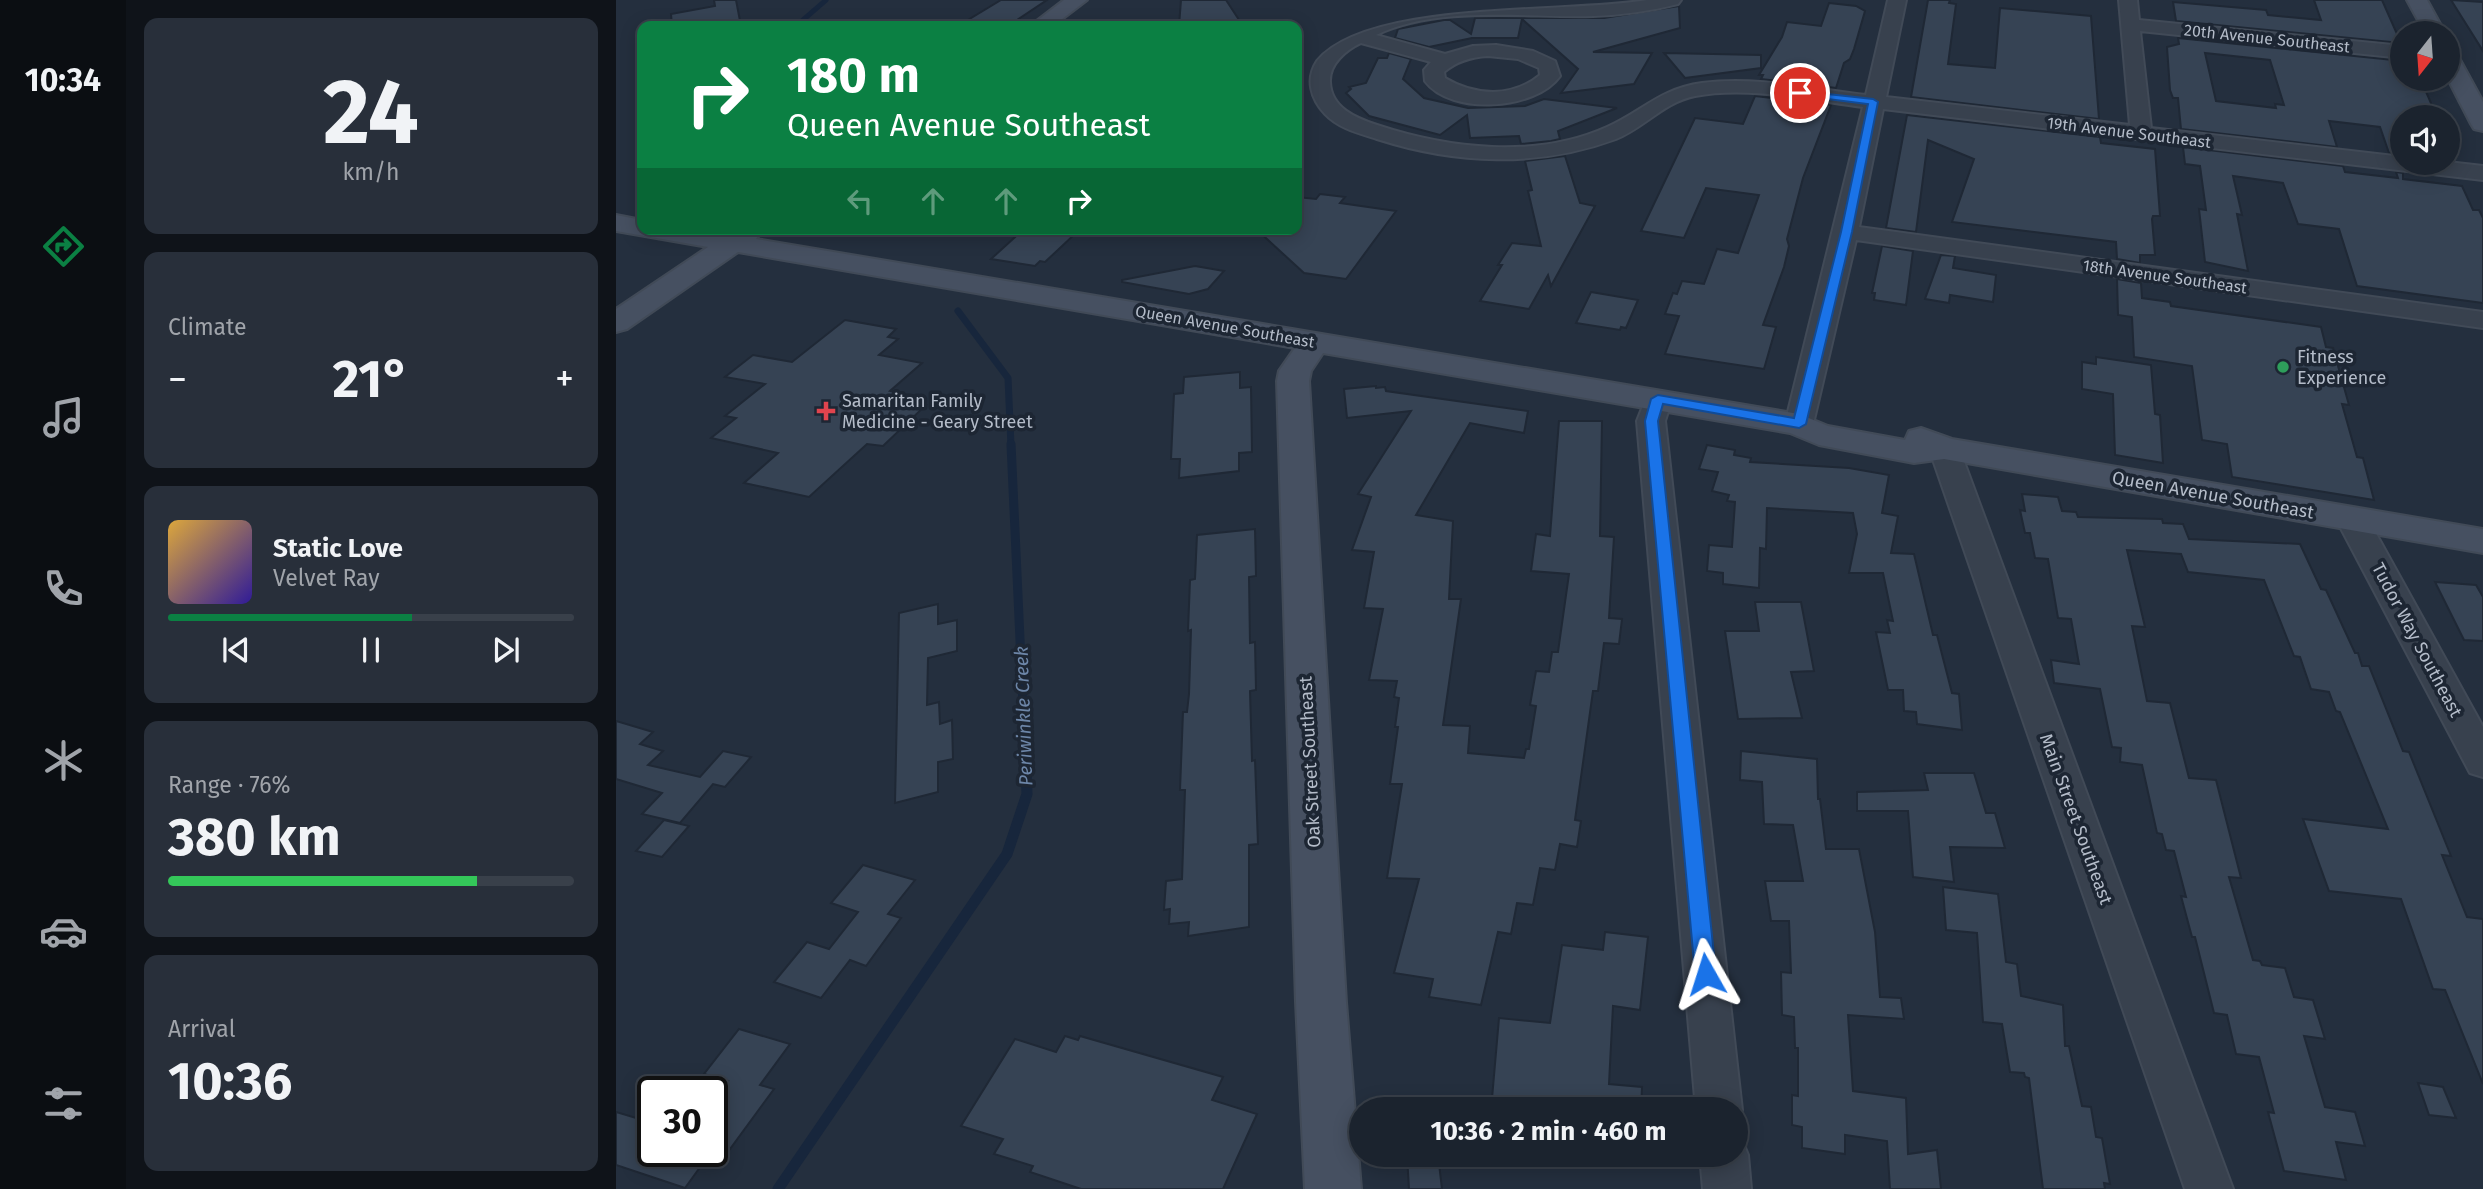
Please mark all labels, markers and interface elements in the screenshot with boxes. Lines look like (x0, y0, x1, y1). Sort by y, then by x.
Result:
street label: 20th Avenue Southeast (2183, 20, 2351, 57)
north arrow (2390, 21, 2460, 91)
map controls (2390, 21, 2460, 175)
text: 180 m (787, 46, 920, 105)
icon: right (672, 49, 763, 140)
text: 24 (323, 58, 419, 167)
text: 10:34 (25, 61, 101, 99)
pin (1770, 63, 1830, 123)
icon: arrive (1781, 74, 1819, 112)
button: sound (2390, 105, 2460, 175)
text: Queen Avenue Southeast (787, 106, 1150, 144)
street label: 19th Avenue Southeast (2046, 113, 2212, 152)
text: km/h (343, 158, 399, 186)
icon: left (841, 182, 879, 220)
icon: ahead (914, 182, 952, 220)
icon: ahead (987, 182, 1025, 220)
icon: right (1060, 182, 1098, 220)
icon: directions (39, 222, 88, 271)
street label: 18th Avenue Southeast (2082, 256, 2248, 297)
street label: Queen Avenue Southeast (1134, 301, 1316, 352)
text: Climate (168, 313, 247, 341)
place label: Fitness Experience (2297, 346, 2386, 389)
text: 21° (333, 348, 410, 411)
text: − (168, 356, 187, 402)
text: + (555, 356, 574, 402)
marker: Fitness Experience (2275, 359, 2291, 375)
place label: Samaritan Family Medicine - Geary Street (842, 390, 1033, 433)
icon: music (39, 393, 88, 442)
marker: Samaritan Family Medicine - Geary Street (816, 401, 836, 421)
street label: Queen Avenue Southeast (2110, 466, 2316, 524)
text: Static Love (273, 533, 403, 564)
street label: Tudor Way Southeast (2367, 559, 2467, 721)
icon: phone (39, 564, 88, 613)
text: Velvet Ray (273, 564, 380, 592)
icon: previous (217, 631, 255, 669)
icon: pause (352, 631, 390, 669)
icon: next (487, 631, 525, 669)
water label: Periwinkle Creek (1010, 646, 1037, 786)
street label: Oak Street Southeast (1294, 675, 1325, 848)
street label: Main Street Southeast (2035, 731, 2117, 908)
icon: climate (39, 736, 88, 785)
text: Range · 76% (168, 771, 290, 799)
text: 380 km (168, 806, 341, 869)
icon: car (39, 907, 88, 956)
position arrow (1669, 937, 1743, 1011)
text: Arrival (168, 1015, 235, 1043)
text: 10:36 (168, 1050, 292, 1113)
speed limit sign: 30 (637, 1076, 728, 1167)
icon: filters (39, 1079, 88, 1128)
text: 10:36 · 2 min · 460 m (1431, 1116, 1666, 1147)

